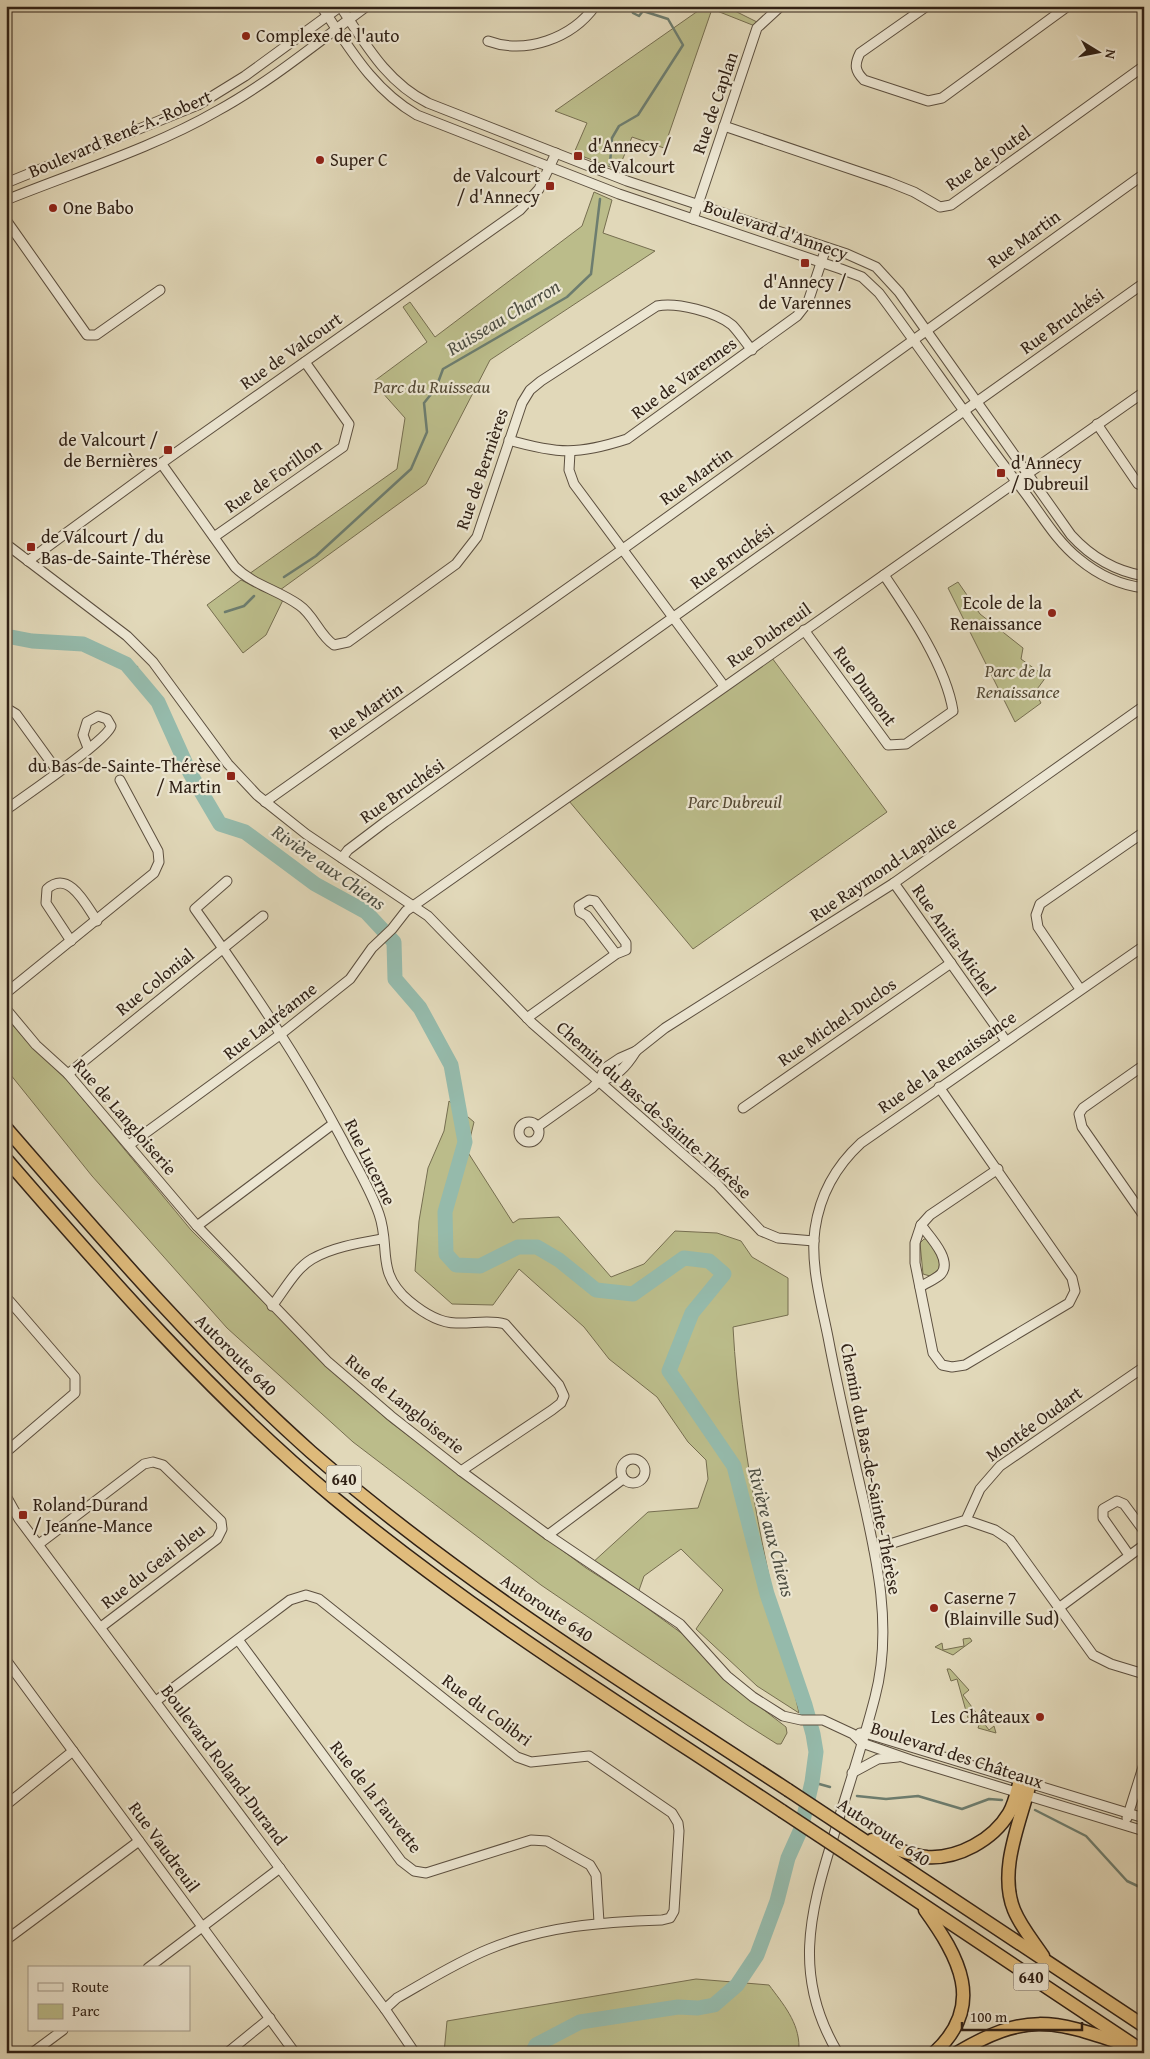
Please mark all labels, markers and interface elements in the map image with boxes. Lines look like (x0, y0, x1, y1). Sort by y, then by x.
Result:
place label: Complexe de l'auto (256, 22, 399, 49)
north arrow (1072, 28, 1122, 78)
marker: Complexe de l'auto (240, 30, 252, 42)
street label: Rue de Caplan (684, 48, 745, 157)
text: N (1100, 48, 1121, 61)
street label: Boulevard René-A.-Robert (24, 82, 216, 184)
street label: Rue de Joutel (939, 118, 1036, 197)
place label: d'Annecy / de Valcourt (588, 132, 676, 180)
place label: Super C (330, 146, 388, 173)
marker: d'Annecy / de Valcourt (572, 150, 584, 162)
marker: Super C (314, 154, 326, 166)
place label: de Valcourt / d'Annecy (453, 162, 541, 210)
marker: de Valcourt / d'Annecy (544, 180, 556, 192)
street label: Boulevard d'Annecy (700, 192, 852, 267)
place label: One Babo (63, 194, 134, 221)
marker: One Babo (47, 202, 59, 214)
street label: Rue Martin (982, 203, 1066, 274)
marker: d'Annecy / de Varennes (799, 257, 811, 269)
place label: d'Annecy / de Varennes (759, 268, 851, 316)
water label: Ruisseau Charron (440, 272, 565, 362)
street label: Rue Bruchési (1014, 281, 1109, 360)
street label: Rue de Valcourt (234, 305, 348, 396)
street label: Rue de Varennes (625, 330, 742, 425)
park label: Parc du Ruisseau (373, 373, 490, 400)
street label: Rue de Bernières (448, 404, 515, 533)
place label: de Valcourt / de Bernières (59, 426, 159, 474)
street label: Rue de Forillon (218, 432, 327, 519)
street label: Rue Martin (654, 440, 738, 511)
marker: de Valcourt / de Bernières (162, 444, 174, 456)
place label: d'Annecy / Dubreuil (1011, 449, 1089, 497)
marker: d'Annecy / Dubreuil (995, 467, 1007, 479)
street label: Rue Bruchési (684, 516, 779, 595)
place label: de Valcourt / du Bas-de-Sainte-Thérèse (41, 523, 211, 571)
marker: de Valcourt / du Bas-de-Sainte-Thérèse (25, 541, 37, 553)
place label: Ecole de la Renaissance (950, 589, 1042, 637)
street label: Rue Dubreuil (721, 595, 817, 674)
marker: Ecole de la Renaissance (1046, 607, 1058, 619)
street label: Rue Dumont (827, 640, 904, 732)
park label: Parc de la Renaissance (975, 657, 1060, 705)
street label: Rue Martin (323, 675, 408, 746)
street label: Rue Bruchési (354, 751, 450, 830)
place label: du Bas-de-Sainte-Thérèse / Martin (28, 752, 221, 800)
marker: du Bas-de-Sainte-Thérèse / Martin (225, 770, 237, 782)
park label: Parc Dubreuil (687, 788, 783, 815)
street label: Rue Raymond-Lapalice (804, 809, 962, 928)
water label: Rivière aux Chiens (266, 817, 392, 917)
street label: Rue Anita-Michel (906, 878, 1003, 1001)
street label: Rue Colonial (109, 941, 200, 1022)
street label: Rue Michel-Duclos (772, 970, 902, 1073)
street label: Rue Lauréanne (217, 975, 322, 1066)
street label: Rue de la Renaissance (872, 1004, 1022, 1120)
street label: Chemin du Bas-de-Sainte-Thérèse (550, 1014, 758, 1205)
street label: Rue de Langloiserie (67, 1052, 184, 1181)
street label: Rue Lucerne (338, 1114, 403, 1210)
street label: Autoroute 640 (189, 1307, 284, 1402)
street label: Chemin du Bas-de-Sainte-Thérèse (834, 1341, 909, 1597)
street label: Rue de Langloiserie (340, 1347, 471, 1460)
street label: Montée Oudart (980, 1379, 1088, 1468)
water label: Rivière aux Chiens (741, 1463, 803, 1600)
road number: 640 (326, 1466, 362, 1492)
place label: Roland-Durand / Jeanne-Mance (33, 1491, 153, 1539)
marker: Roland-Durand / Jeanne-Mance (17, 1509, 29, 1521)
street label: Rue du Geai Bleu (95, 1516, 211, 1615)
street label: Autoroute 640 (495, 1566, 599, 1649)
place label: Caserne 7 (Blainville Sud) (944, 1584, 1059, 1632)
marker: Caserne 7 (Blainville Sud) (928, 1602, 940, 1614)
street label: Rue du Colibri (437, 1667, 538, 1752)
street label: Boulevard Roland-Durand (155, 1678, 294, 1851)
place label: Les Châteaux (931, 1703, 1031, 1730)
marker: Les Châteaux (1034, 1711, 1046, 1723)
street label: Boulevard des Châteaux (867, 1714, 1048, 1795)
street label: Rue de la Fauvette (324, 1735, 429, 1859)
street label: Autoroute 640 (832, 1790, 936, 1873)
street label: Rue Vaudreuil (122, 1796, 207, 1898)
road number: 640 (1014, 1964, 1048, 1990)
legend (28, 1966, 190, 2032)
text: Route (72, 1976, 109, 1997)
scale bar (962, 1999, 1082, 2031)
text: Parc (72, 2000, 100, 2021)
text: 100 m (970, 2006, 1008, 2027)

